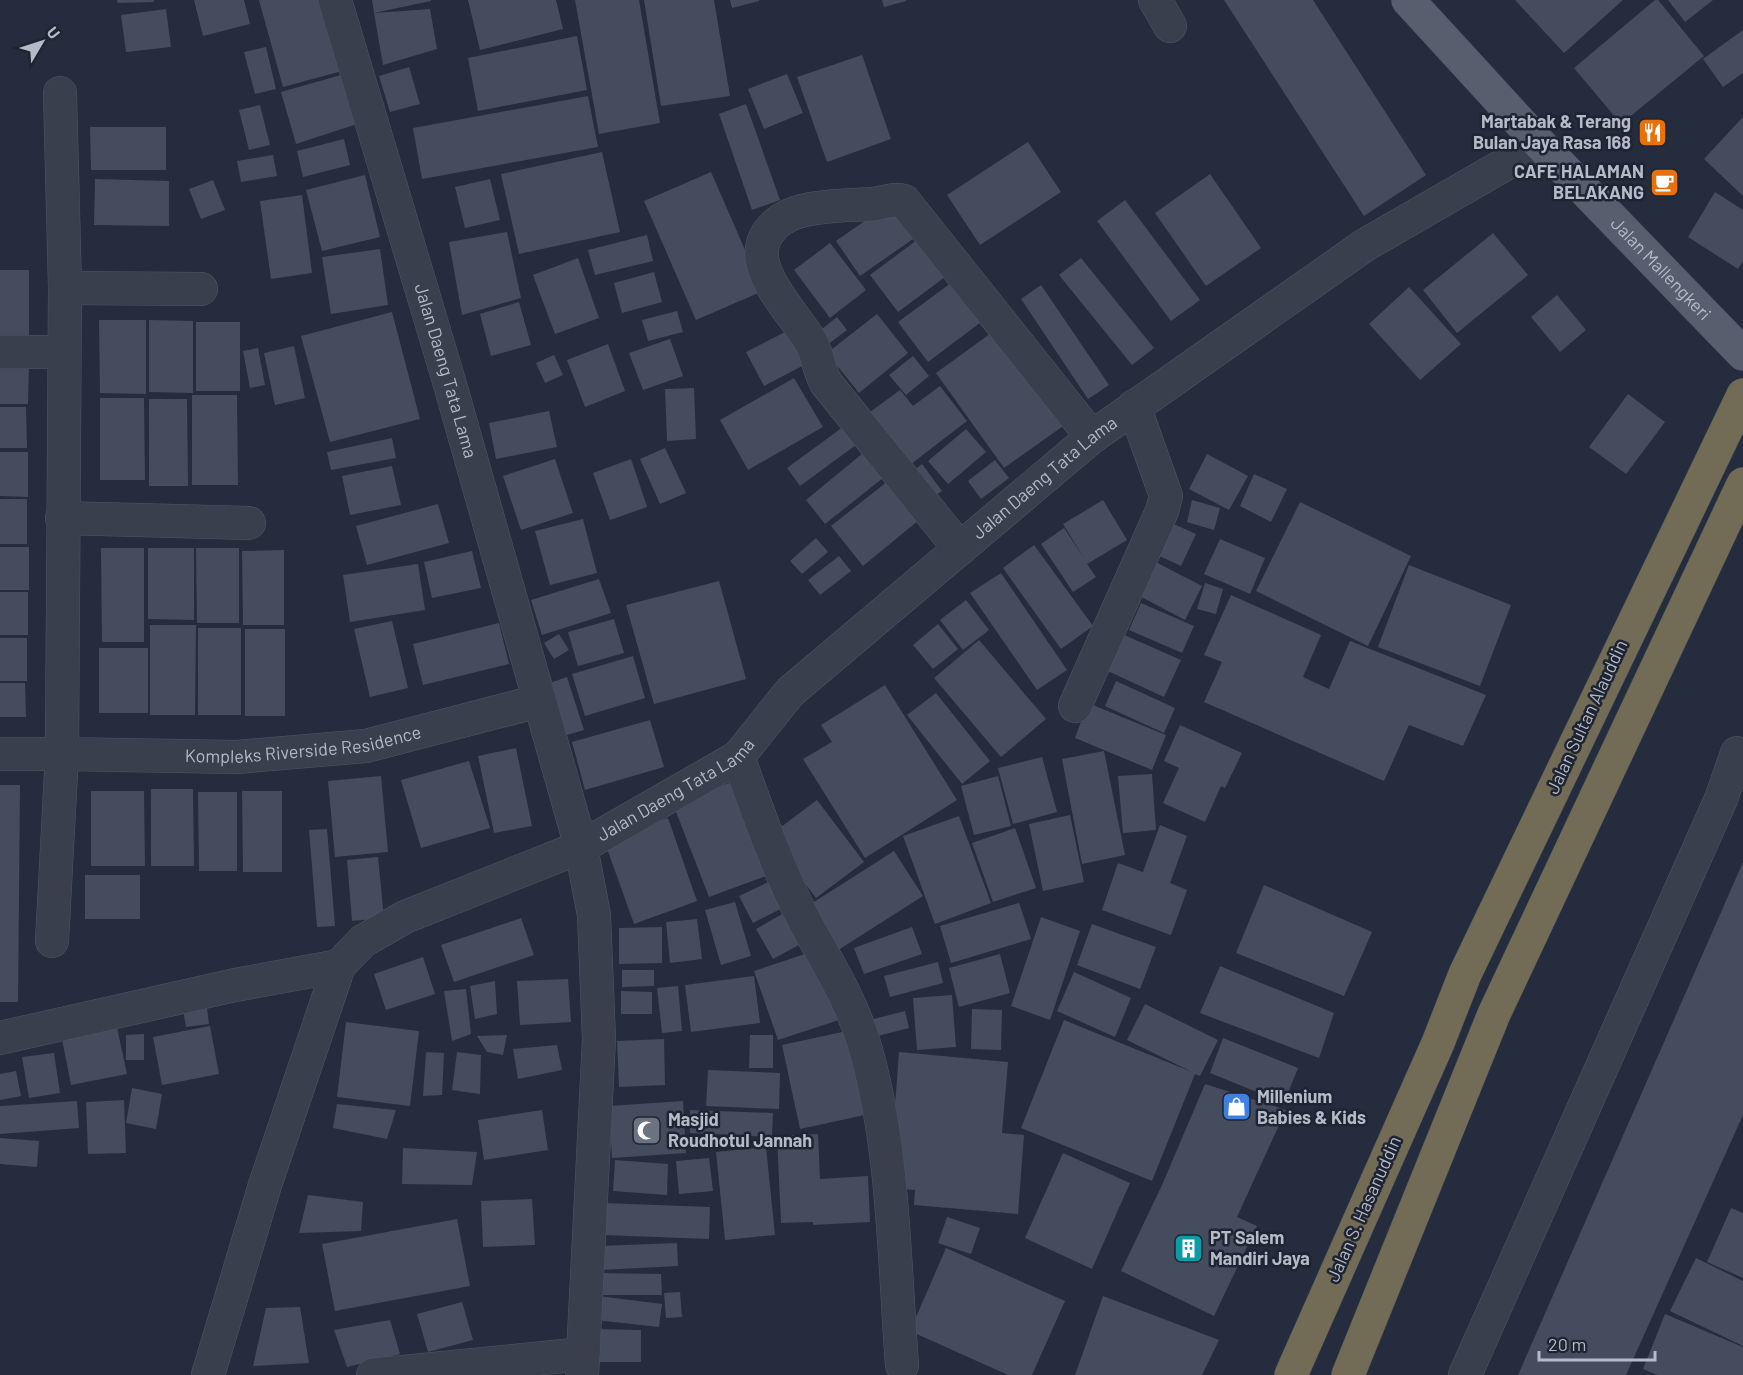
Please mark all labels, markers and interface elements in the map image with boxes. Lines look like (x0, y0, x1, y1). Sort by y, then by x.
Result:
north arrow (12, 12, 72, 72)
text: U (43, 22, 65, 42)
place label: Martabak & Terang Bulan Jaya Rasa 168 (1473, 110, 1631, 153)
restaurant icon: Martabak & Terang Bulan Jaya Rasa 168 (1636, 116, 1668, 148)
place label: CAFE HALAMAN BELAKANG (1514, 160, 1644, 203)
cafe icon: CAFE HALAMAN BELAKANG (1649, 166, 1681, 198)
street label: Jalan Mallengkeri (1607, 212, 1716, 324)
street label: Jalan Daeng Tata Lama (410, 281, 482, 461)
street label: Jalan Daeng Tata Lama (967, 411, 1121, 543)
street label: Jalan Sultan Alauddin (1541, 636, 1631, 797)
street label: Kompleks Riverside Residence (185, 720, 423, 767)
street label: Jalan Daeng Tata Lama (593, 733, 759, 845)
place label: Millenium Babies & Kids (1257, 1085, 1366, 1128)
shop icon: Millenium Babies & Kids (1220, 1091, 1252, 1123)
place label: Masjid Roudhotul Jannah (668, 1108, 812, 1151)
mosque icon: Masjid Roudhotul Jannah (631, 1114, 663, 1146)
street label: Jalan S. Hasanuddin (1321, 1132, 1405, 1285)
place label: PT Salem Mandiri Jaya (1210, 1226, 1310, 1269)
building icon: PT Salem Mandiri Jaya (1173, 1232, 1205, 1264)
scale bar (1539, 1324, 1654, 1362)
text: 20 m (1548, 1333, 1586, 1355)

